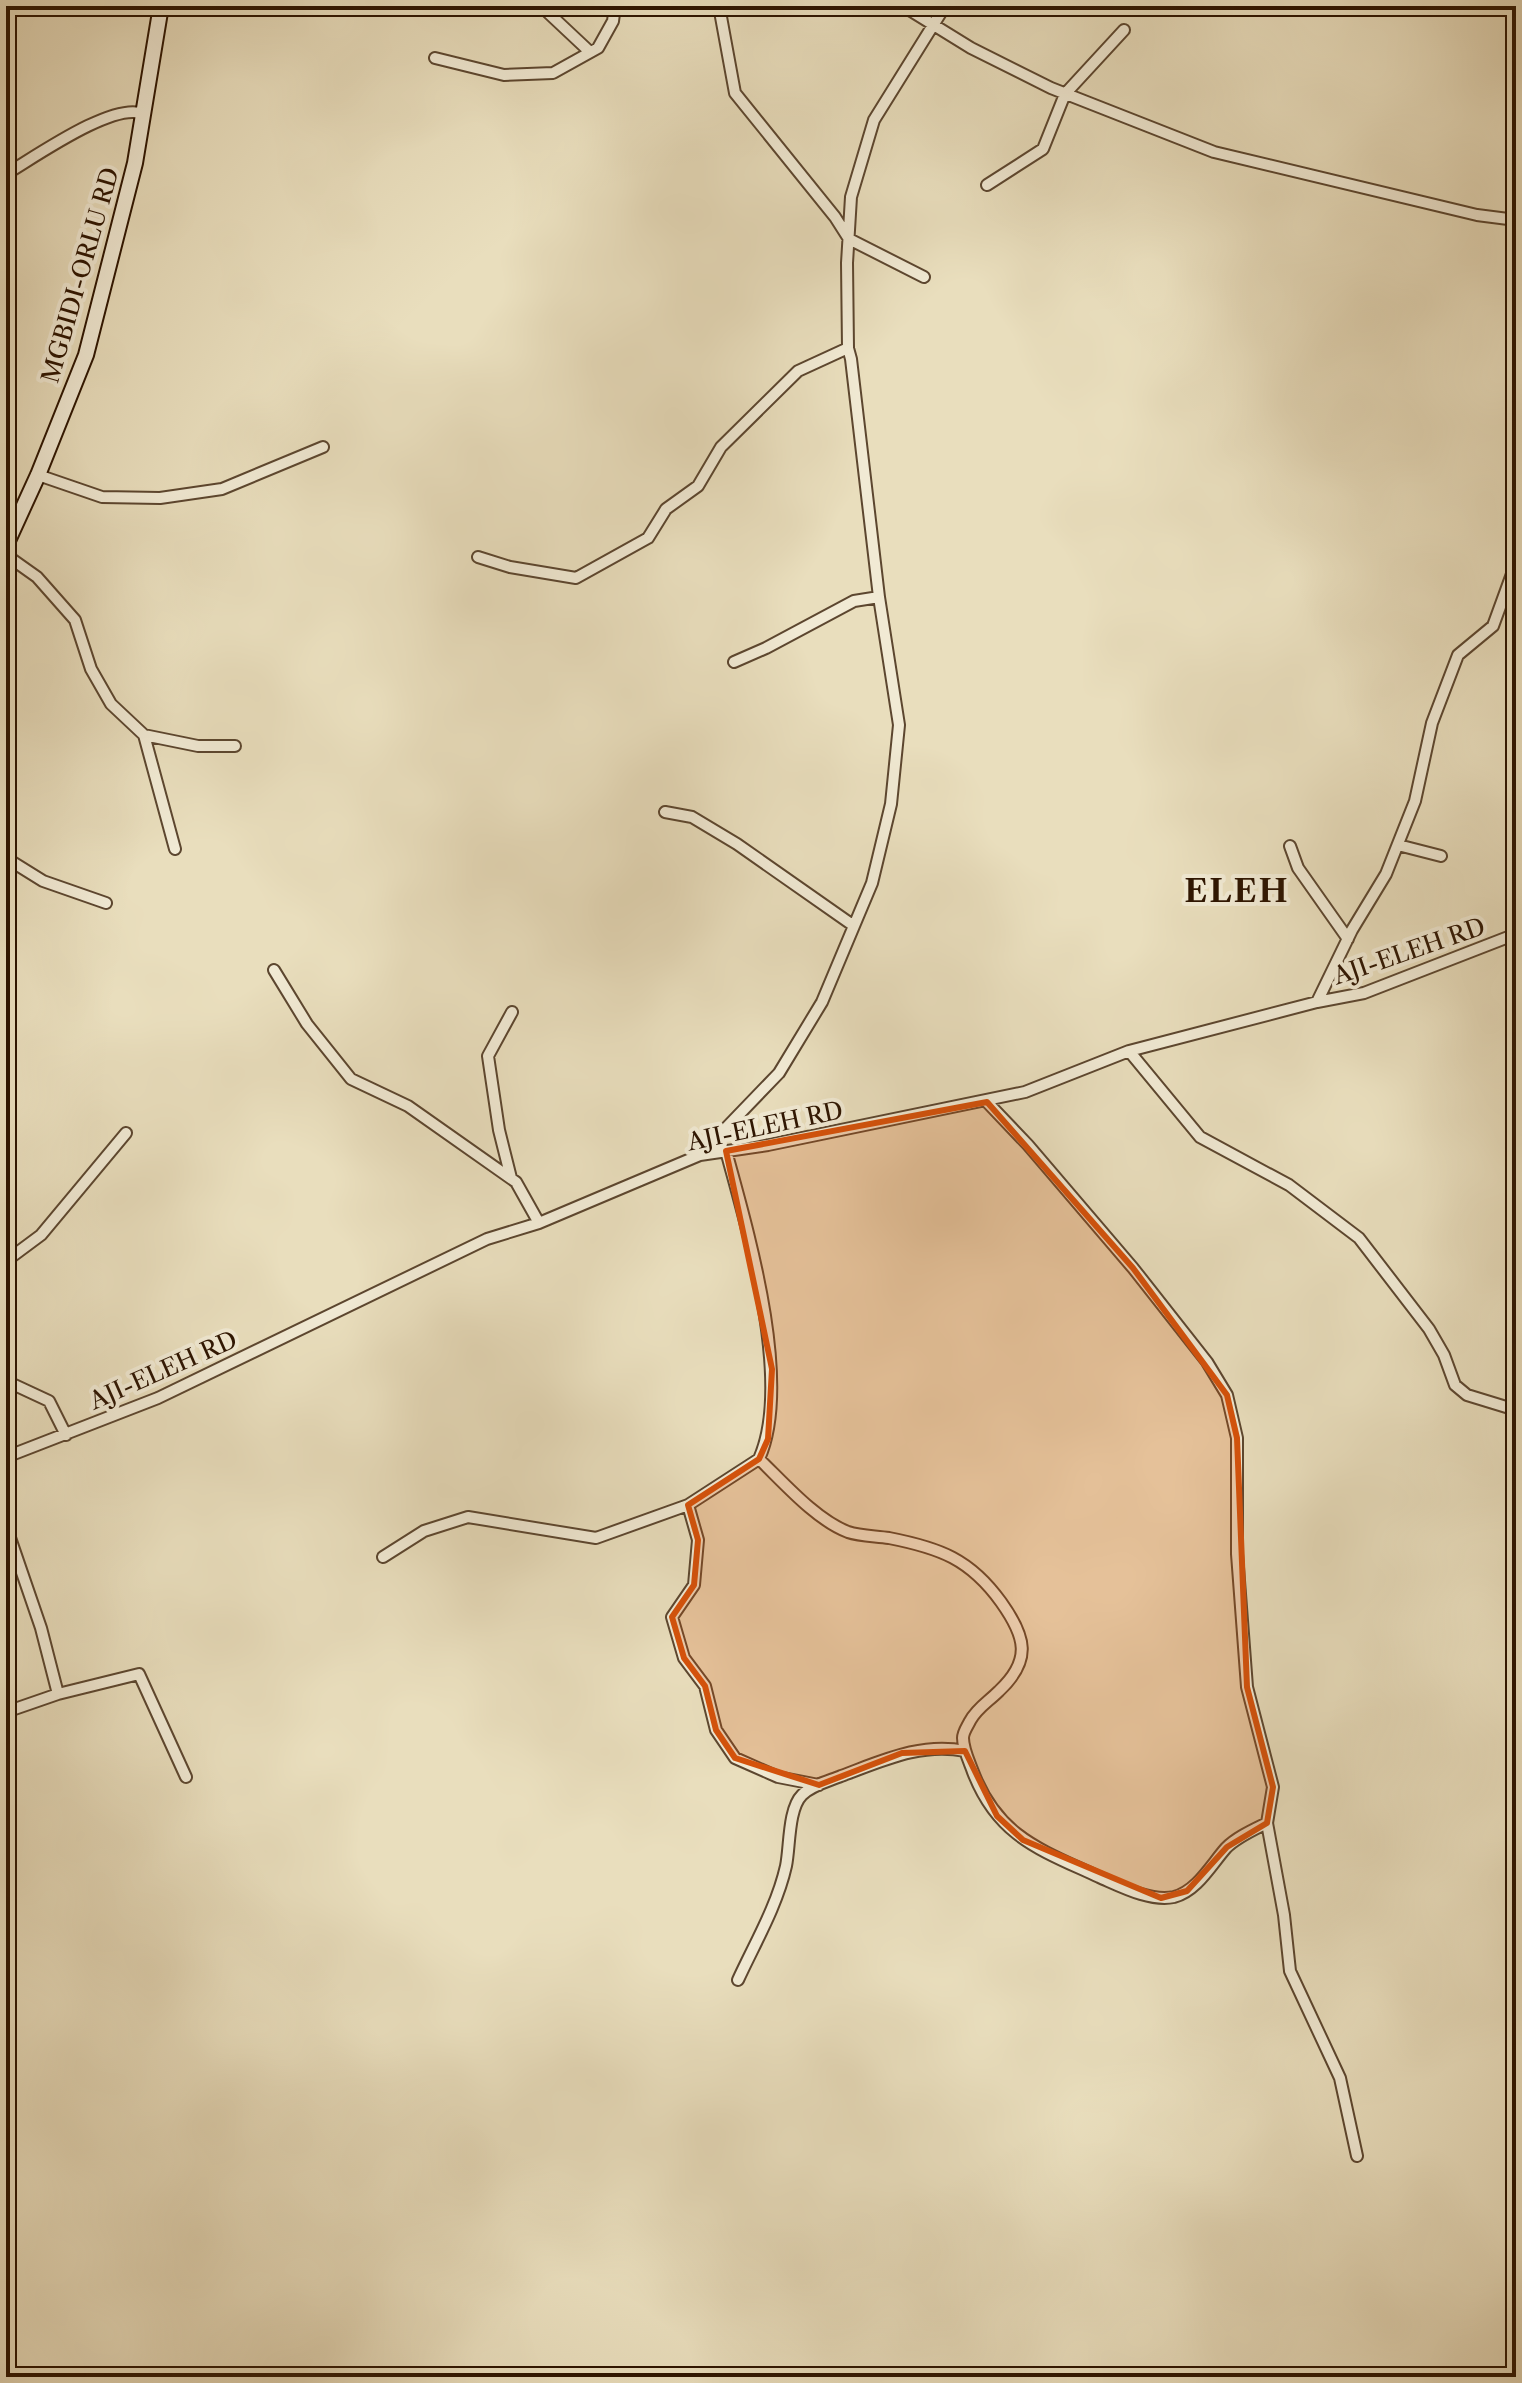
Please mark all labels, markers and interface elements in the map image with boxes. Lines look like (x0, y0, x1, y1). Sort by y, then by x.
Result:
street label: MGBIDI-ORLU RD (35, 164, 125, 386)
district label: ELEH (1184, 871, 1290, 910)
street label: AJI-ELEH RD (1328, 911, 1489, 991)
street label: AJI-ELEH RD (683, 1095, 846, 1157)
street label: AJI-ELEH RD (84, 1324, 241, 1416)

